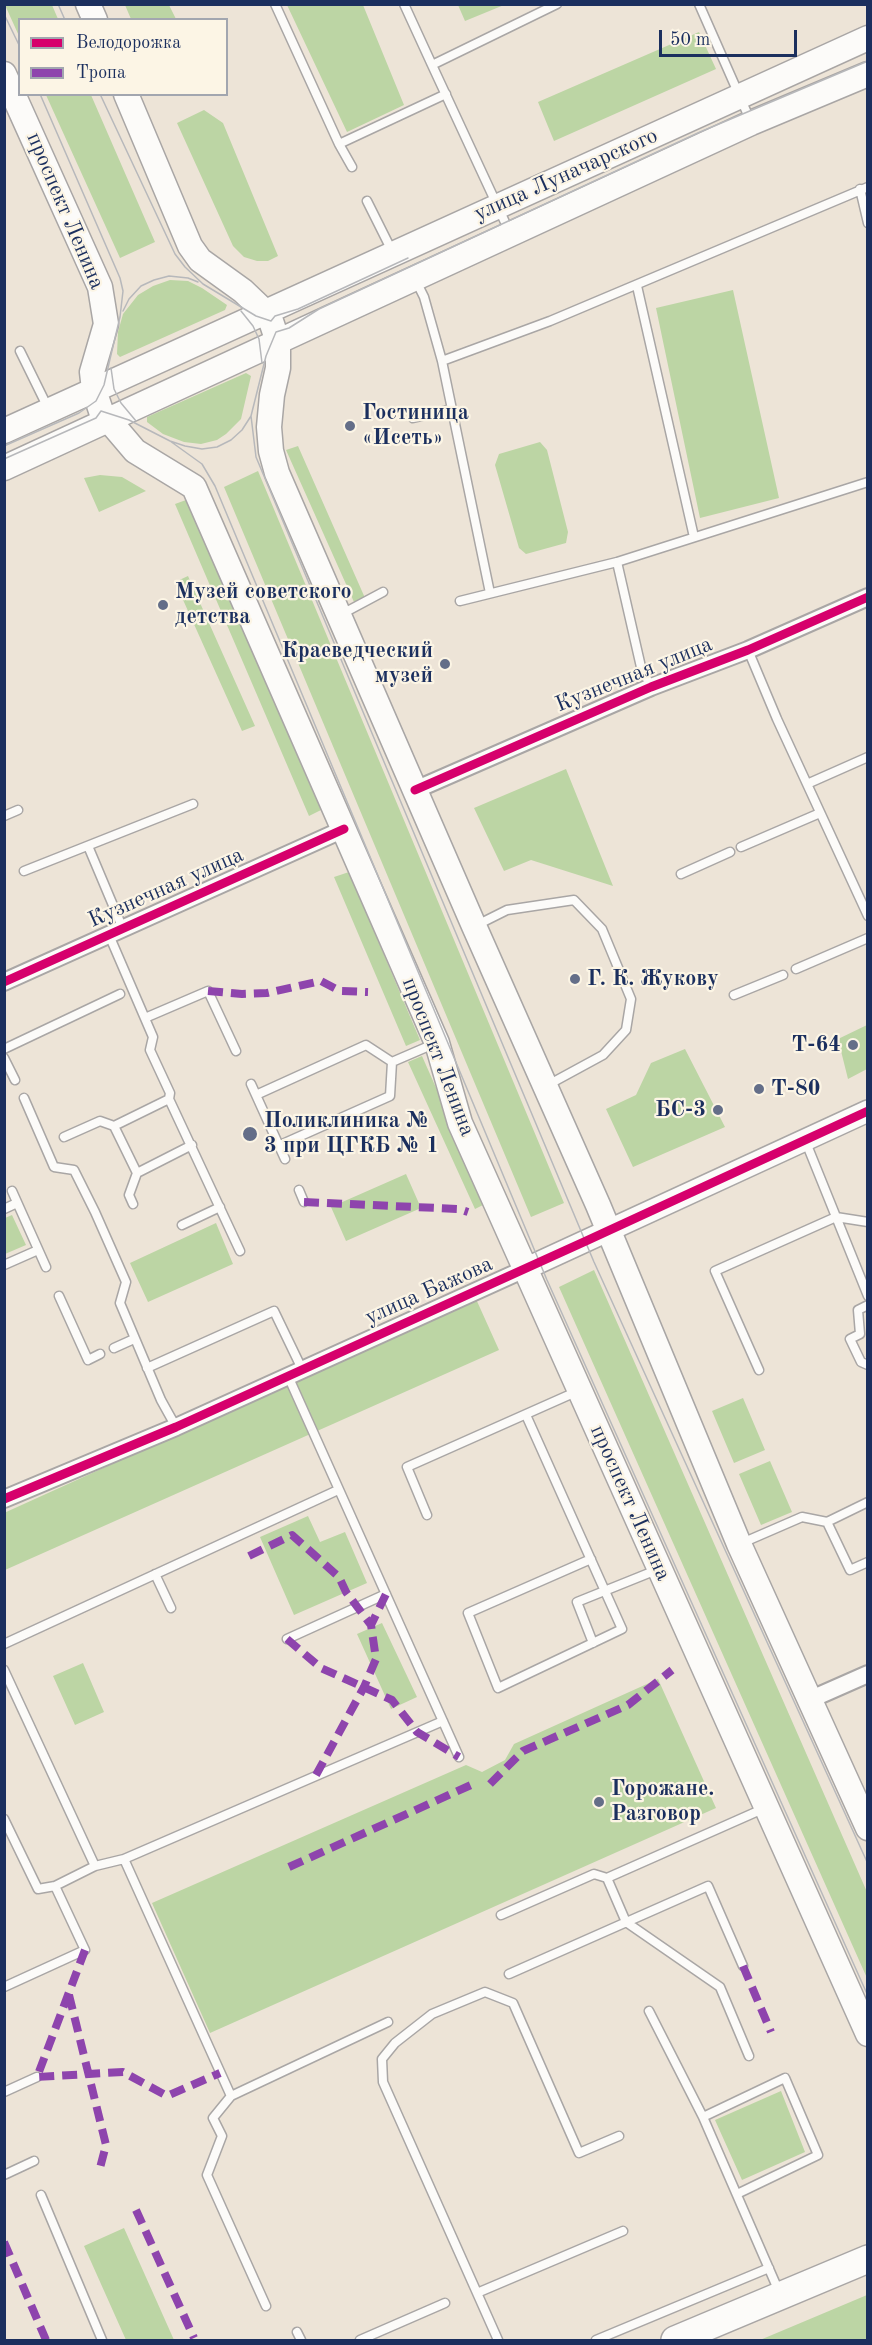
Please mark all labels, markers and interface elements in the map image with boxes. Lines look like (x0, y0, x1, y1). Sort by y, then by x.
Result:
legend (18, 18, 228, 96)
scale bar (662, 18, 800, 56)
text: 50 m (670, 31, 710, 49)
text: Велодорожка (76, 34, 181, 52)
text: Тропа (76, 64, 126, 82)
street label: улица Луначарского (470, 123, 662, 227)
street label: проспект Ленина (20, 129, 110, 293)
place label: Гостиница «Исеть» (362, 400, 469, 452)
marker: Гостиница «Исеть» (343, 419, 357, 433)
place label: Музей советского детства (175, 579, 352, 630)
marker: Музей советского детства (156, 598, 170, 612)
street label: Кузнечная улица (552, 631, 716, 719)
place label: Краеведческий музей (282, 638, 433, 690)
marker: Краеведческий музей (438, 657, 452, 671)
street label: Кузнечная улица (84, 842, 248, 934)
place label: Г. К. Жукову (587, 966, 719, 992)
marker: Г. К. Жукову (568, 972, 582, 986)
street label: проспект Ленина (396, 974, 480, 1140)
place label: Т-64 (792, 1032, 841, 1058)
marker: Т-64 (846, 1038, 860, 1052)
place label: Т-80 (771, 1076, 820, 1102)
marker: Т-80 (752, 1082, 766, 1096)
place label: БС-3 (655, 1097, 706, 1123)
marker: БС-3 (711, 1103, 725, 1117)
place label: Поликлиника № 3 при ЦГКБ № 1 (264, 1108, 439, 1160)
marker: Поликлиника № 3 при ЦГКБ № 1 (241, 1125, 259, 1143)
street label: улица Бажова (361, 1251, 497, 1331)
street label: проспект Ленина (584, 1421, 676, 1585)
place label: Горожане. Разговор (611, 1776, 714, 1828)
marker: Горожане. Разговор (592, 1795, 606, 1809)

